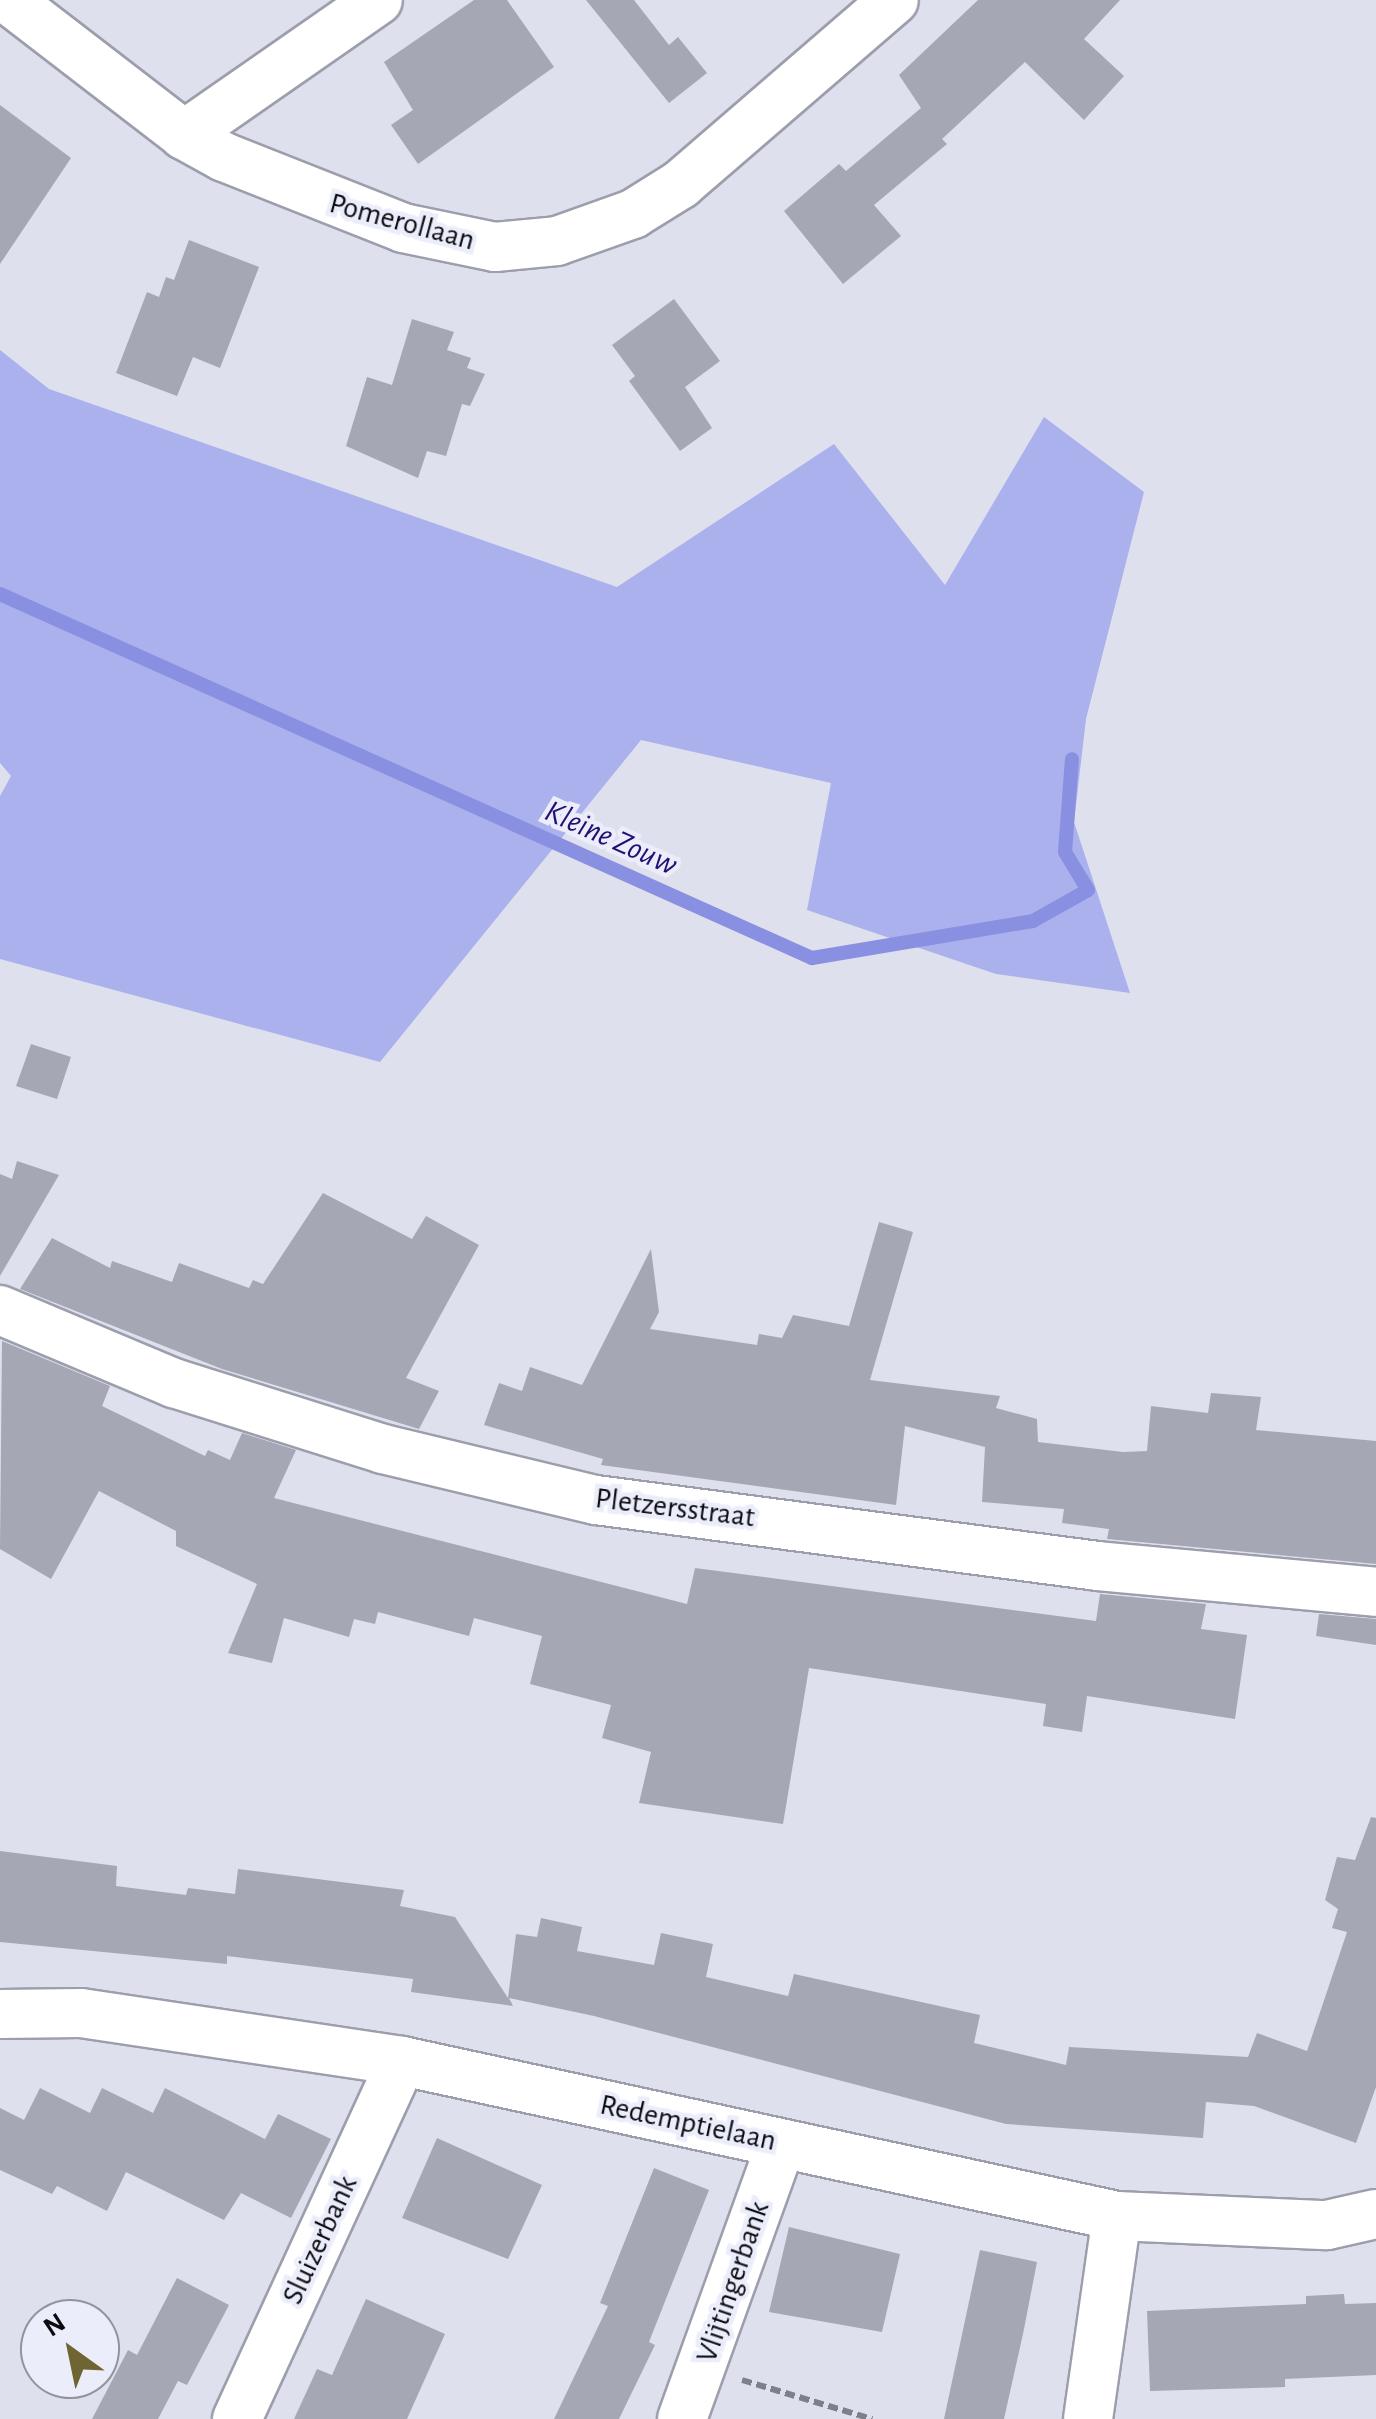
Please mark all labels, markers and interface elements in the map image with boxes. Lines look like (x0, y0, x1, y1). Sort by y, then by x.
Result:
street label: Pomerollaan (326, 185, 478, 259)
water label: Kleine Zouw (539, 792, 683, 884)
street label: Pletzersstraat (593, 1480, 757, 1536)
street label: Redemptielaan (597, 2087, 779, 2159)
street label: Sluizerbank (275, 2170, 365, 2310)
street label: Vlijtingerbank (689, 2197, 777, 2367)
north arrow (20, 2299, 120, 2399)
text: N (39, 2308, 71, 2343)

